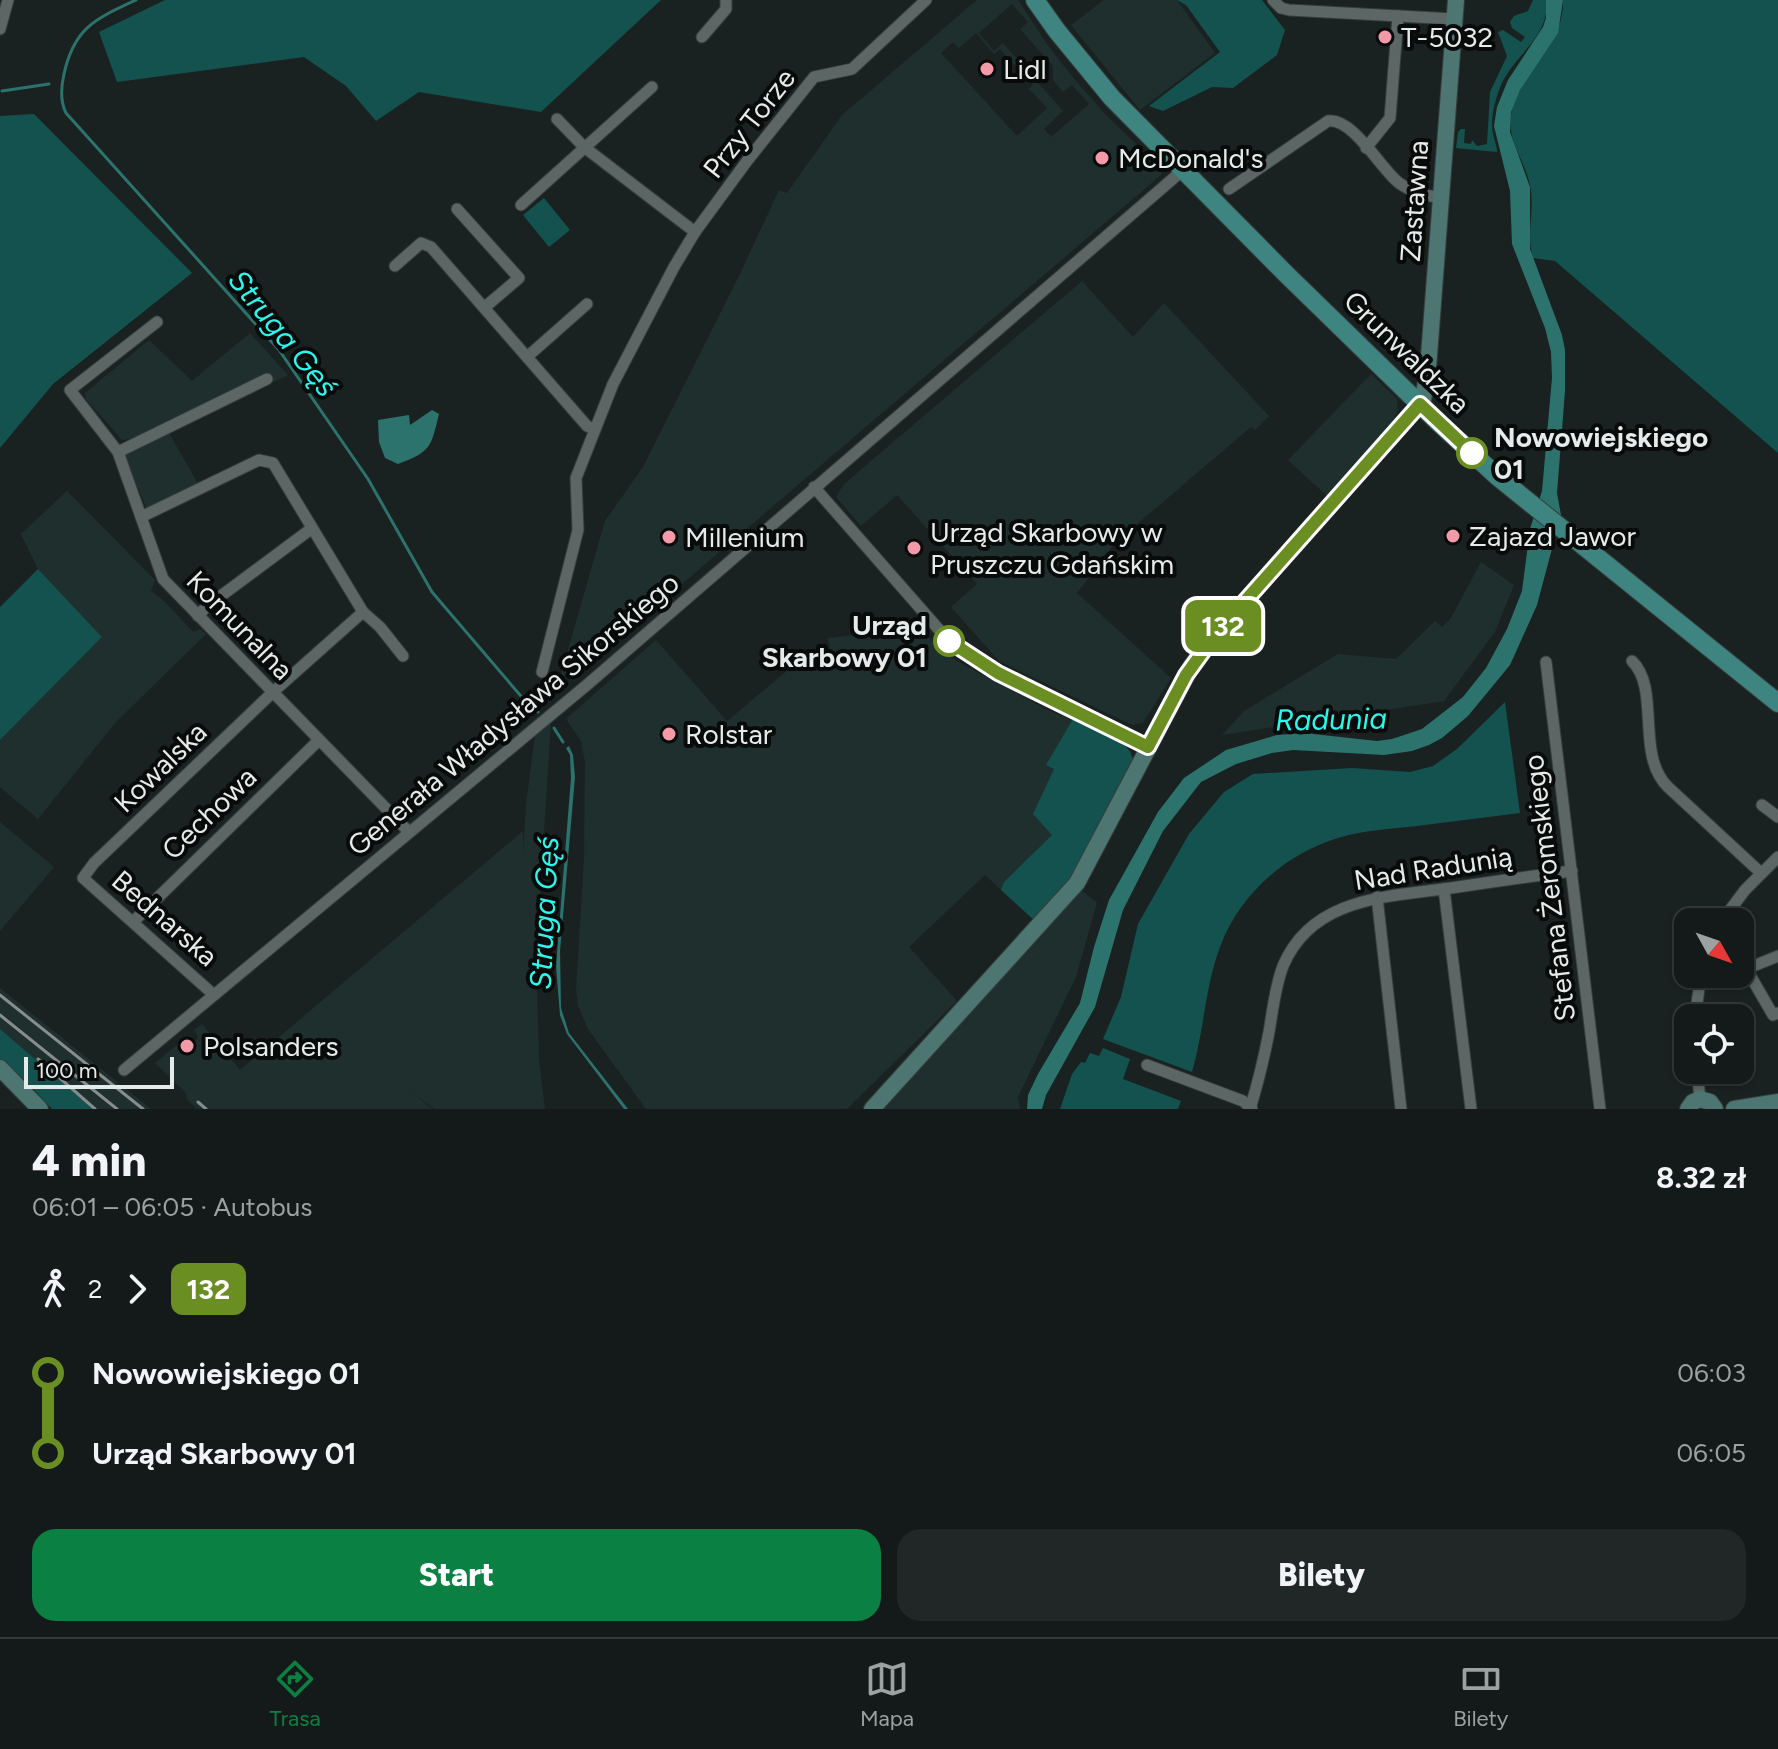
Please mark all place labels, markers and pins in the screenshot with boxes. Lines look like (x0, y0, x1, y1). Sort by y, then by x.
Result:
place label: T-5032 (1401, 20, 1493, 54)
marker: T-5032 (1376, 28, 1394, 46)
place label: Lidl (1003, 52, 1047, 86)
marker: Lidl (978, 60, 996, 78)
place label: McDonald's (1118, 141, 1263, 175)
marker: McDonald's (1093, 149, 1111, 167)
place label: Nowowiejskiego 01 (1494, 420, 1708, 486)
marker: Nowowiejskiego 01 (1457, 438, 1487, 468)
place label: Urząd Skarbowy w Pruszczu Gdańskim (930, 515, 1174, 581)
place label: Zajazd Jawor (1469, 519, 1636, 553)
place label: Millenium (685, 520, 804, 554)
marker: Zajazd Jawor (1444, 527, 1462, 545)
marker: Millenium (660, 528, 678, 546)
marker: Urząd Skarbowy w Pruszczu Gdańskim (905, 539, 923, 557)
place label: Urząd Skarbowy 01 (762, 608, 927, 674)
marker: Urząd Skarbowy 01 (934, 626, 964, 656)
place label: Rolstar (685, 717, 773, 751)
marker: Rolstar (660, 725, 678, 743)
place label: Polsanders (203, 1029, 339, 1063)
marker: Polsanders (178, 1037, 196, 1055)

